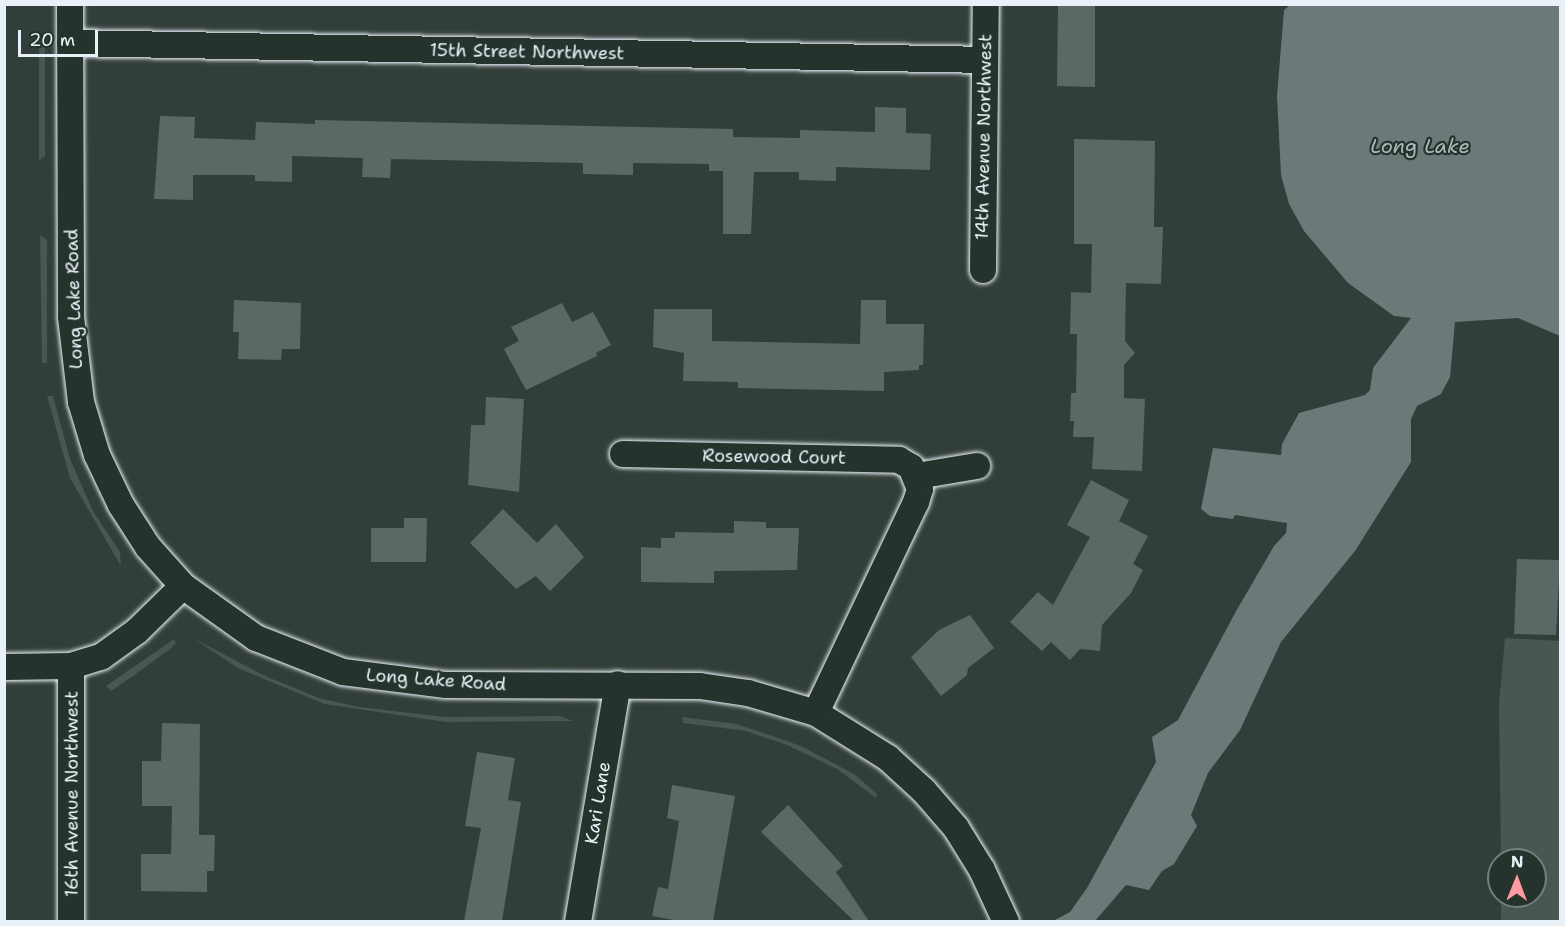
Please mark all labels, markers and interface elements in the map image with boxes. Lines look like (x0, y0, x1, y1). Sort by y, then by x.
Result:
scale bar (21, 18, 100, 56)
text: 20 m (29, 28, 75, 52)
street label: 14th Avenue Northwest (971, 34, 997, 240)
street label: 15th Street Northwest (430, 40, 624, 64)
water label: Long Lake (1370, 134, 1470, 158)
street label: Long Lake Road (61, 228, 87, 370)
street label: Rosewood Court (702, 445, 846, 469)
street label: Long Lake Road (365, 664, 507, 696)
street label: 16th Avenue Northwest (61, 691, 83, 897)
street label: Kari Lane (581, 760, 615, 846)
north arrow (1487, 848, 1547, 908)
text: N (1511, 851, 1524, 872)

